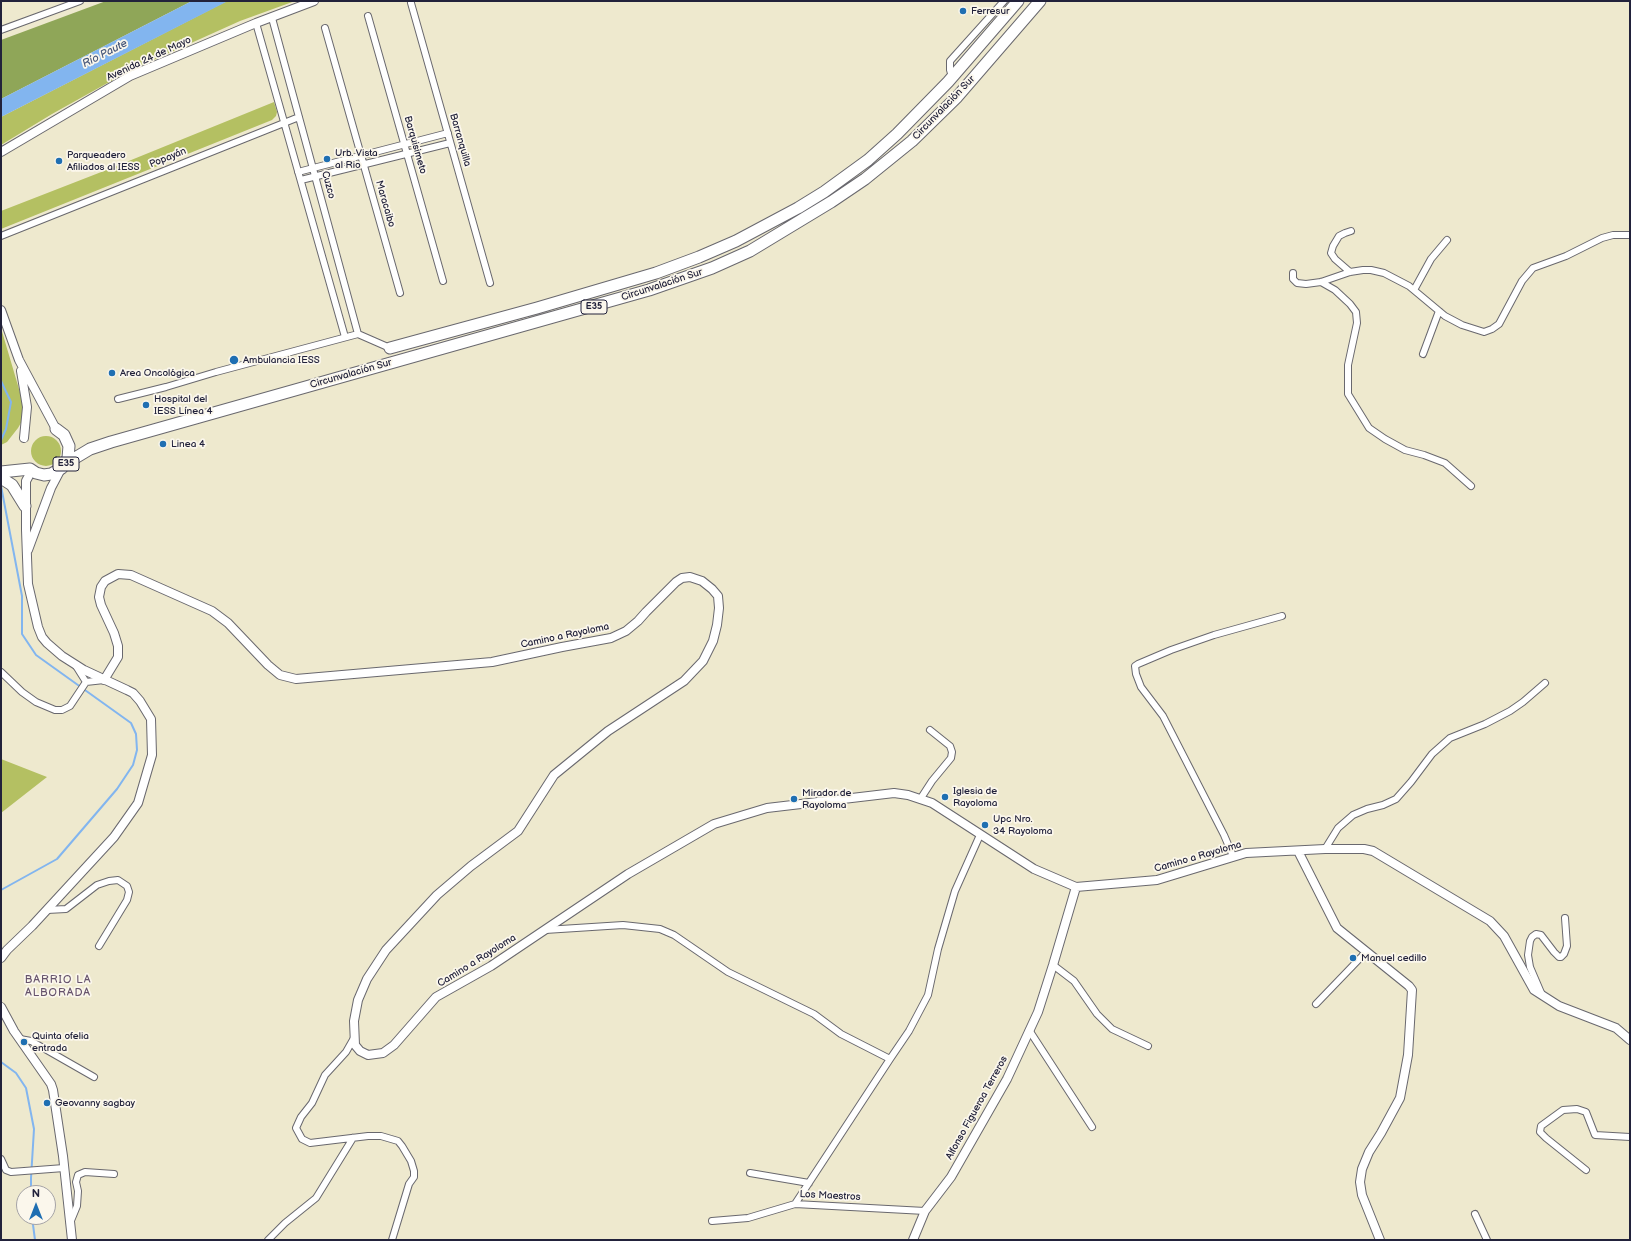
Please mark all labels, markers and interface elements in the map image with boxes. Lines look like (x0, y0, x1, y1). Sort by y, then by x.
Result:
place label: Ferresur (971, 5, 1010, 17)
marker: Ferresur (958, 6, 968, 16)
street label: Avenida 24 de Mayo (105, 34, 193, 84)
water label: Río Paute (80, 37, 130, 71)
street label: Circunvalación Sur (910, 73, 978, 143)
street label: Barranquilla (447, 112, 473, 168)
street label: Barquisimeto (401, 115, 429, 175)
street label: Popayán (148, 145, 188, 171)
place label: Urb. Vista al Rio (335, 147, 378, 170)
place label: Parqueadero Afiliados al IESS (67, 149, 140, 172)
marker: Urb. Vista al Rio (322, 154, 332, 164)
marker: Parqueadero Afiliados al IESS (54, 156, 64, 166)
street label: Cuzco (319, 170, 337, 200)
street label: Maracaibo (373, 179, 397, 229)
street label: Circunvalación Sur (620, 266, 704, 304)
road number: E35 (581, 300, 607, 314)
marker: Ambulancia IESS (228, 354, 240, 366)
place label: Ambulancia IESS (243, 354, 320, 366)
street label: Circunvalación Sur (309, 357, 393, 391)
place label: Area Oncológica (120, 367, 195, 379)
marker: Area Oncológica (107, 368, 117, 378)
place label: Hospital del IESS Línea 4 (154, 393, 213, 416)
marker: Hospital del IESS Línea 4 (141, 400, 151, 410)
place label: Linea 4 (171, 438, 205, 450)
marker: Linea 4 (158, 439, 168, 449)
road number: E35 (53, 457, 79, 471)
street label: Camino a Rayoloma (520, 621, 610, 651)
place label: Iglesia de Rayoloma (953, 785, 997, 808)
place label: Mirador de Rayoloma (802, 787, 851, 810)
marker: Iglesia de Rayoloma (940, 792, 950, 802)
marker: Mirador de Rayoloma (789, 794, 799, 804)
place label: Upc Nro. 34 Rayoloma (993, 813, 1052, 836)
marker: Upc Nro. 34 Rayoloma (980, 820, 990, 830)
street label: Camino a Rayoloma (1153, 839, 1243, 875)
street label: Camino a Rayoloma (436, 932, 518, 990)
place label: Manuel cedillo (1361, 952, 1427, 964)
marker: Manuel cedillo (1348, 953, 1358, 963)
district label: BARRIO LA ALBORADA (25, 973, 91, 999)
place label: Quinta ofelia entrada (32, 1030, 89, 1054)
marker: Quinta ofelia entrada (19, 1037, 29, 1047)
street label: Alfonso Figueroa Terreros (943, 1054, 1011, 1162)
place label: Geovanny sagbay (55, 1097, 135, 1109)
marker: Geovanny sagbay (42, 1098, 52, 1108)
north arrow (16, 1185, 56, 1225)
text: N (32, 1187, 40, 1200)
street label: Los Maestros (799, 1188, 861, 1204)

